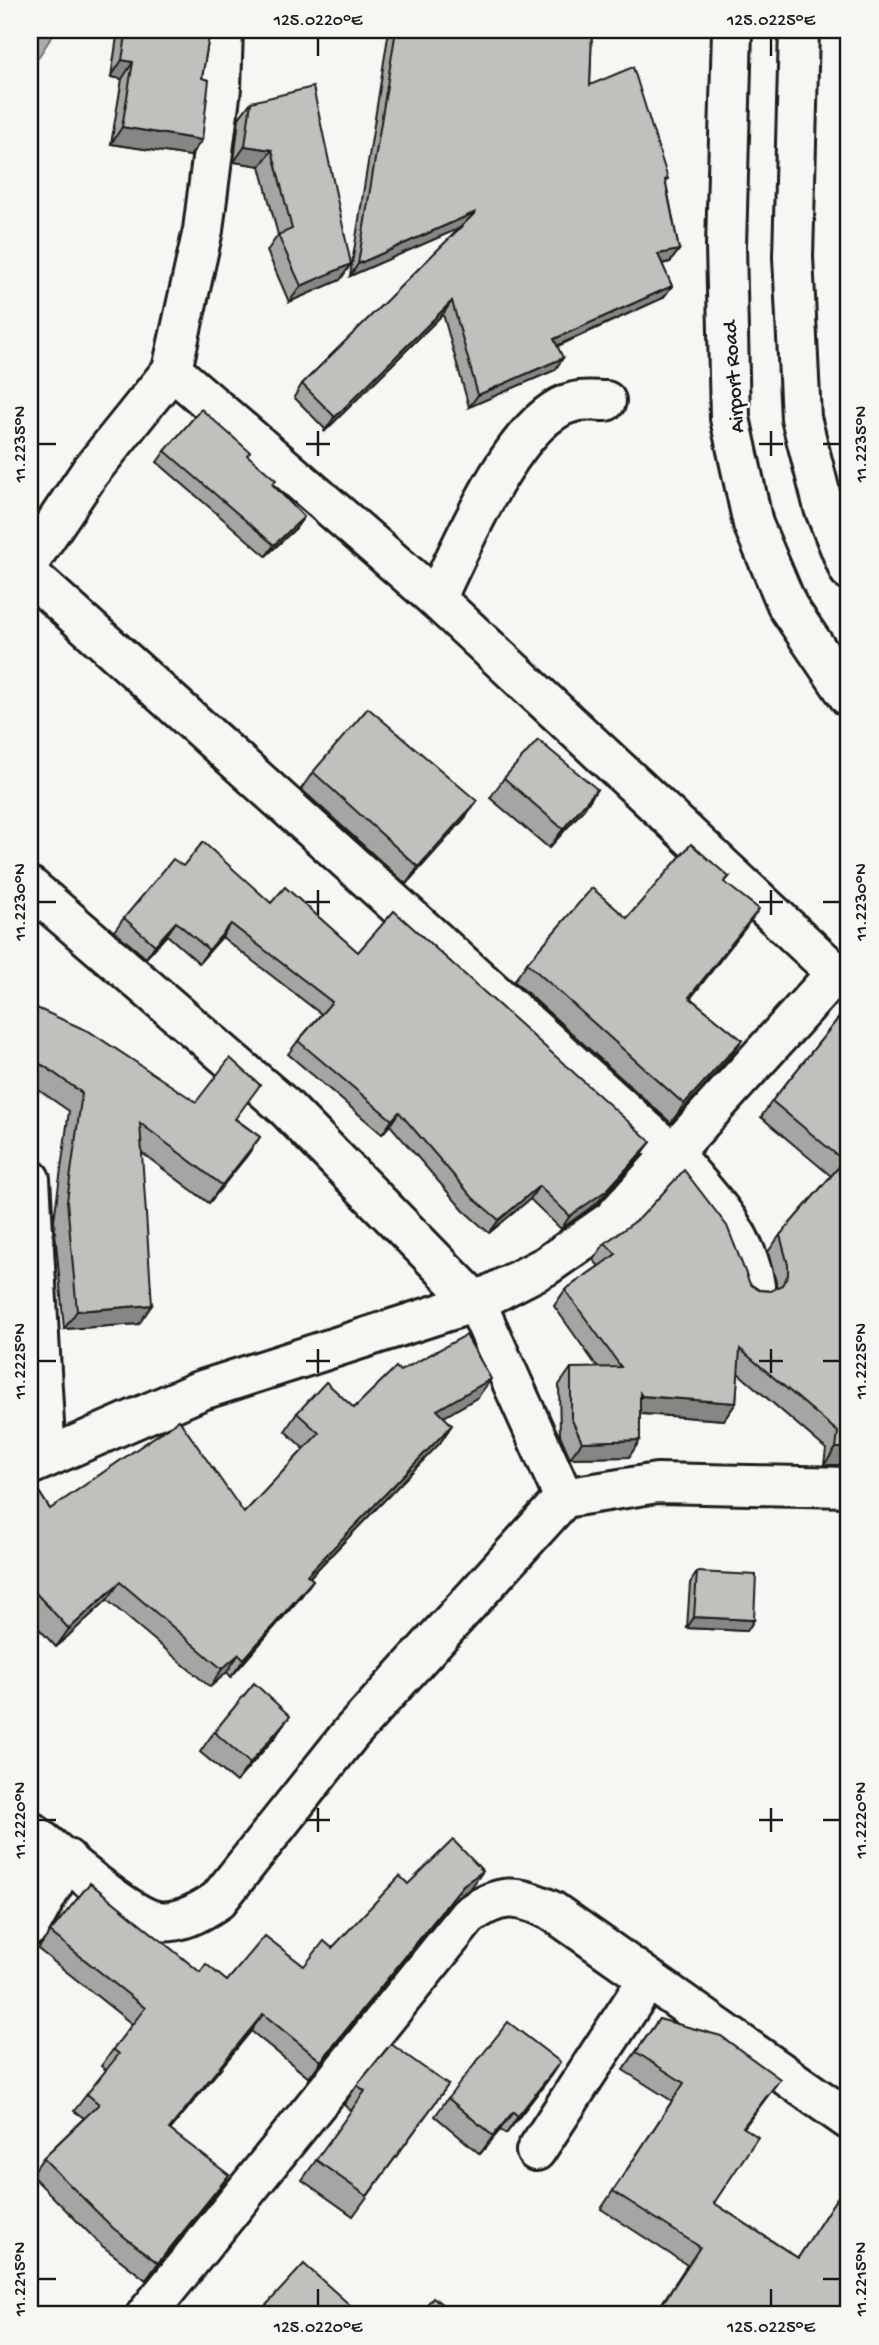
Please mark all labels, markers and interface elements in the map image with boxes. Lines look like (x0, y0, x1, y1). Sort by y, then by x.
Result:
text: 125.0220°E (273, 11, 363, 32)
text: 125.0225°E (726, 11, 816, 32)
street label: Airport Road (719, 318, 752, 434)
text: 11.2235°N (11, 406, 32, 483)
text: 11.2235°N (852, 406, 873, 483)
text: 11.2230°N (11, 863, 32, 942)
text: 11.2230°N (852, 863, 873, 942)
text: 11.2225°N (11, 1323, 32, 1400)
text: 11.2225°N (852, 1323, 873, 1400)
text: 11.2220°N (11, 1782, 32, 1859)
text: 11.2220°N (852, 1782, 873, 1859)
text: 11.2215°N (11, 2242, 32, 2317)
text: 11.2215°N (852, 2242, 873, 2317)
text: 125.0220°E (273, 2318, 363, 2339)
text: 125.0225°E (726, 2318, 816, 2339)

